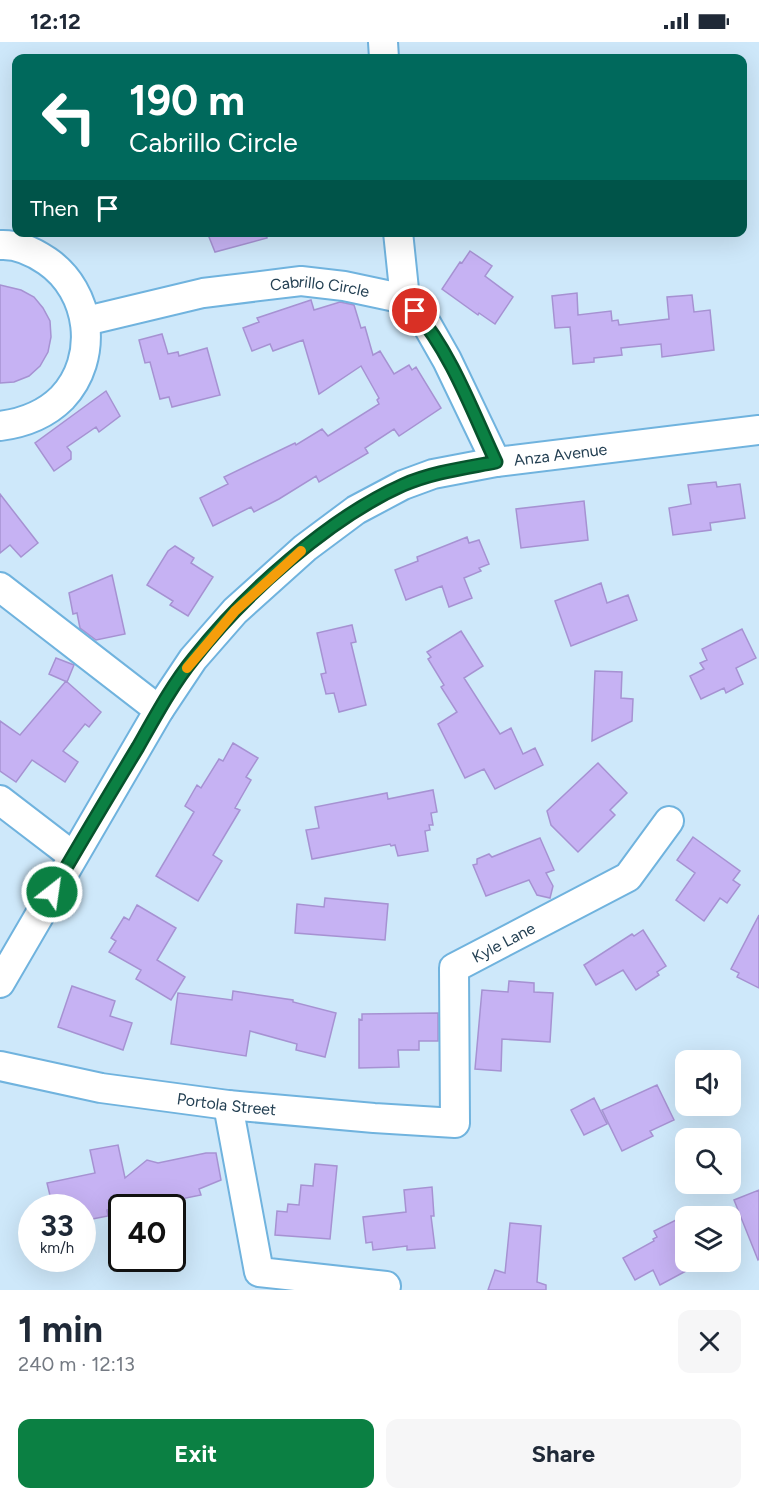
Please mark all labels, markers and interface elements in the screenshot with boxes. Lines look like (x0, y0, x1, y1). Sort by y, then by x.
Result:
text: 12:12 (30, 8, 81, 35)
text: 190 m (129, 75, 245, 126)
icon: left (30, 78, 108, 156)
text: Cabrillo Circle (129, 126, 298, 159)
icon: arrive (91, 192, 124, 225)
text: Then (30, 195, 79, 222)
street label: Cabrillo Circle (269, 271, 371, 301)
pin (389, 285, 440, 336)
icon: arrive (398, 294, 431, 327)
street label: Anza Avenue (513, 439, 608, 469)
position arrow (20, 860, 84, 924)
street label: Kyle Lane (469, 918, 538, 966)
map controls (675, 1050, 741, 1272)
button: sound (675, 1050, 741, 1116)
street label: Portola Street (176, 1089, 277, 1119)
button: search (675, 1128, 741, 1194)
speed limit sign: 40 (108, 1194, 186, 1272)
button: layers (675, 1206, 741, 1272)
text: 33 (40, 1207, 74, 1244)
text: km/h (40, 1239, 74, 1257)
text: 1 min (18, 1308, 103, 1351)
button: close (678, 1310, 741, 1373)
text: 240 m · 12:13 (18, 1352, 135, 1376)
button: Exit (18, 1419, 374, 1488)
button: Share (386, 1419, 741, 1488)

